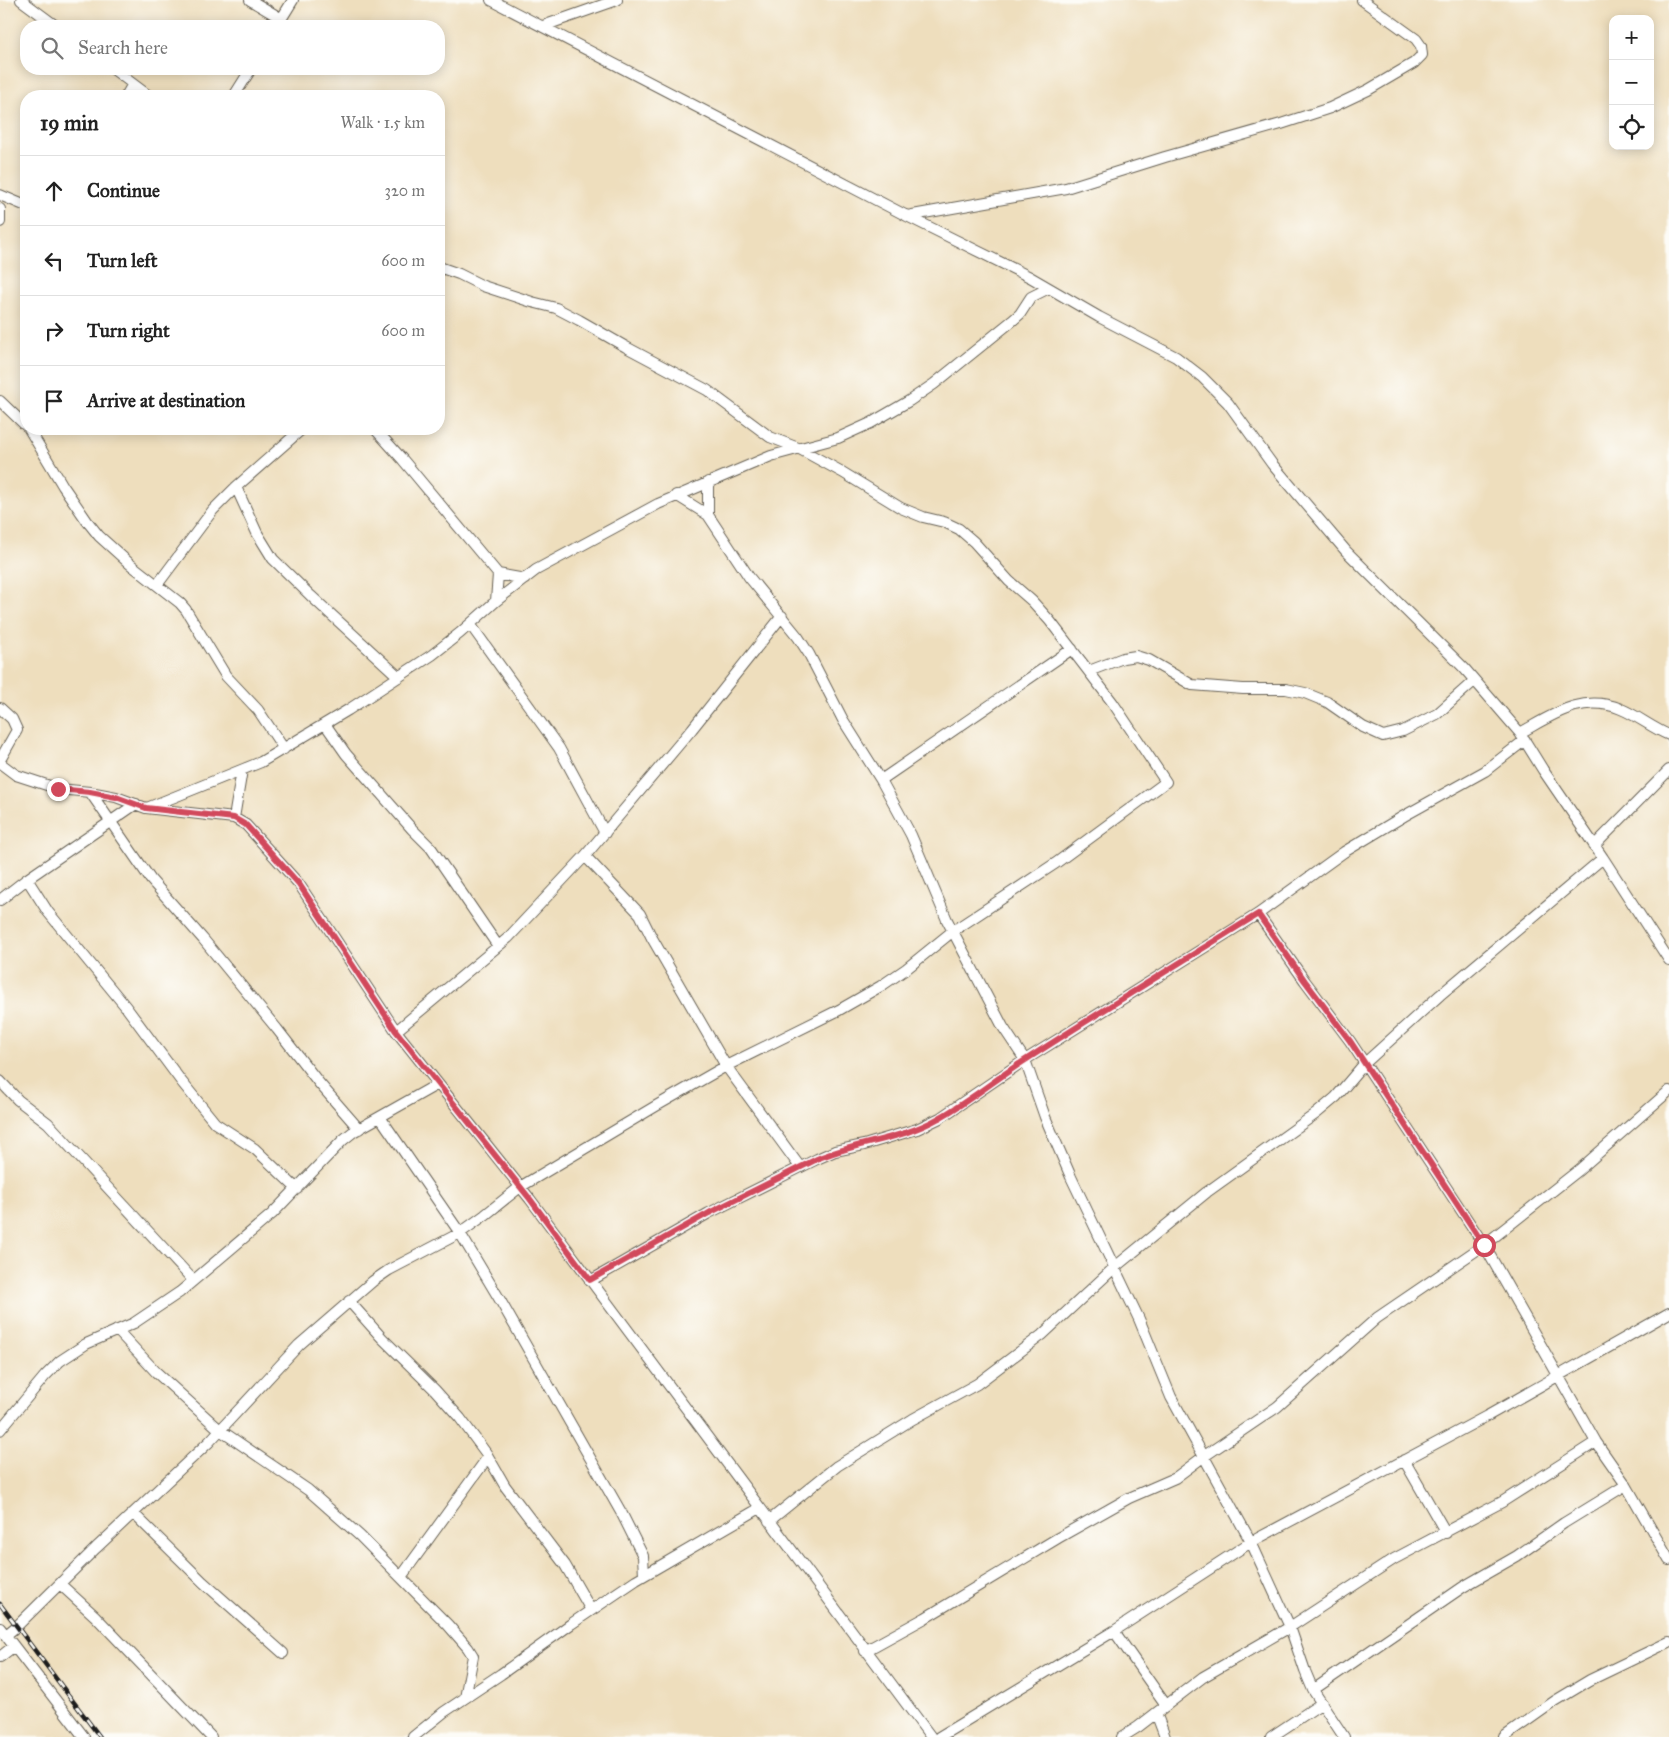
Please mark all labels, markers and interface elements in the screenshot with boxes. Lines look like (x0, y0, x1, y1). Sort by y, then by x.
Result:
map controls (1609, 15, 1654, 150)
button: + (1609, 15, 1654, 60)
search box (20, 20, 445, 75)
icon: search (38, 34, 66, 62)
text: Search here (78, 36, 168, 59)
button: − (1609, 60, 1654, 105)
button: locate (1609, 105, 1654, 150)
text: 19 min (40, 110, 99, 136)
text: Walk · 1.5 km (341, 113, 425, 132)
icon: ahead (40, 177, 68, 205)
text: Continue (87, 179, 160, 202)
text: 320 m (385, 181, 425, 200)
icon: left (40, 247, 68, 275)
text: Turn left (87, 249, 157, 272)
text: 600 m (381, 251, 425, 270)
icon: right (40, 317, 68, 345)
text: Turn right (87, 319, 170, 342)
text: 600 m (381, 321, 425, 340)
icon: arrive (40, 387, 68, 415)
text: Arrive at destination (87, 389, 245, 412)
route end (47, 778, 70, 801)
route start (1473, 1234, 1496, 1257)

